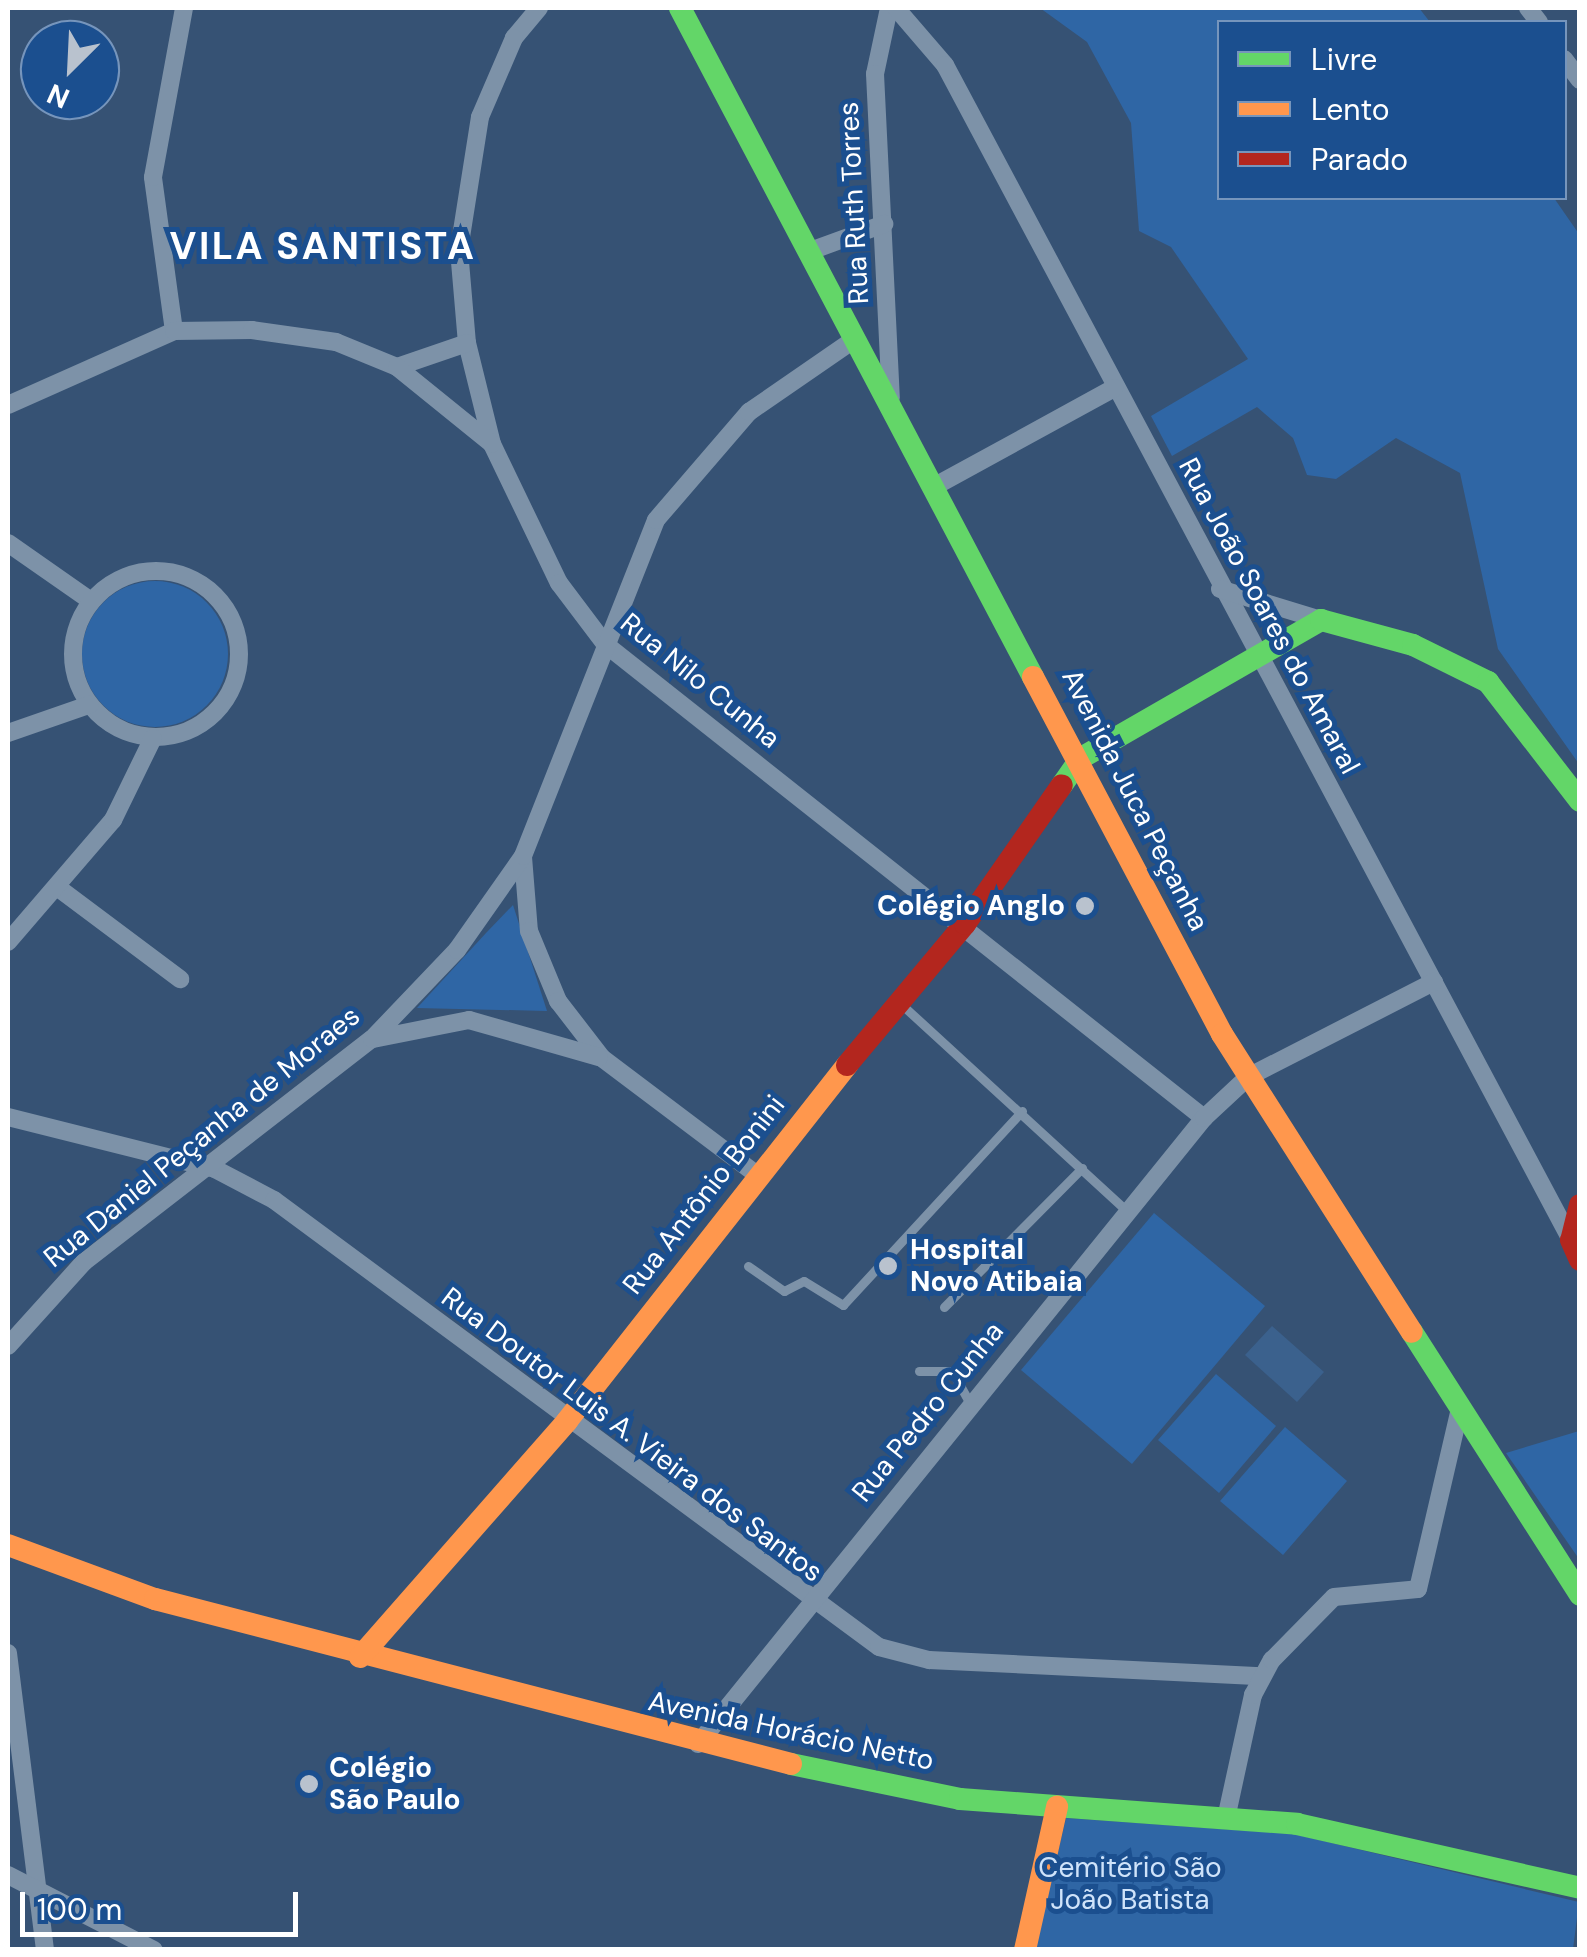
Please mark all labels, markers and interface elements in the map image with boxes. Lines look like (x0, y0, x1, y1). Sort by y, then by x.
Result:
north arrow (20, 20, 120, 120)
legend (1217, 20, 1567, 200)
text: Livre (1311, 40, 1377, 79)
text: N (42, 75, 75, 117)
text: Lento (1311, 90, 1390, 129)
street label: Rua Ruth Torres (832, 101, 876, 305)
text: Parado (1311, 140, 1408, 179)
district label: VILA SANTISTA (170, 224, 476, 270)
street label: Rua João Soares do Amaral (1171, 452, 1367, 780)
street label: Rua Nilo Cunha (614, 607, 786, 755)
street label: Avenida Juca Peçanha (1054, 664, 1216, 936)
place label: Colégio Anglo (877, 889, 1065, 923)
marker: Colégio Anglo (1074, 895, 1096, 917)
street label: Rua Daniel Peçanha de Moraes (37, 999, 367, 1275)
street label: Rua Antônio Bonini (616, 1089, 792, 1301)
place label: Hospital Novo Atibaia (910, 1233, 1083, 1299)
marker: Hospital Novo Atibaia (875, 1253, 901, 1279)
street label: Rua Doutor Luis A. Vieira dos Santos (435, 1281, 829, 1589)
street label: Rua Pedro Cunha (845, 1315, 1011, 1509)
street label: Avenida Horácio Netto (645, 1684, 937, 1778)
place label: Colégio São Paulo (329, 1751, 460, 1817)
marker: Colégio São Paulo (298, 1773, 320, 1795)
park label: Cemitério São João Batista (1038, 1851, 1222, 1917)
scale bar (25, 1872, 302, 1934)
text: 100 m (37, 1890, 122, 1929)

